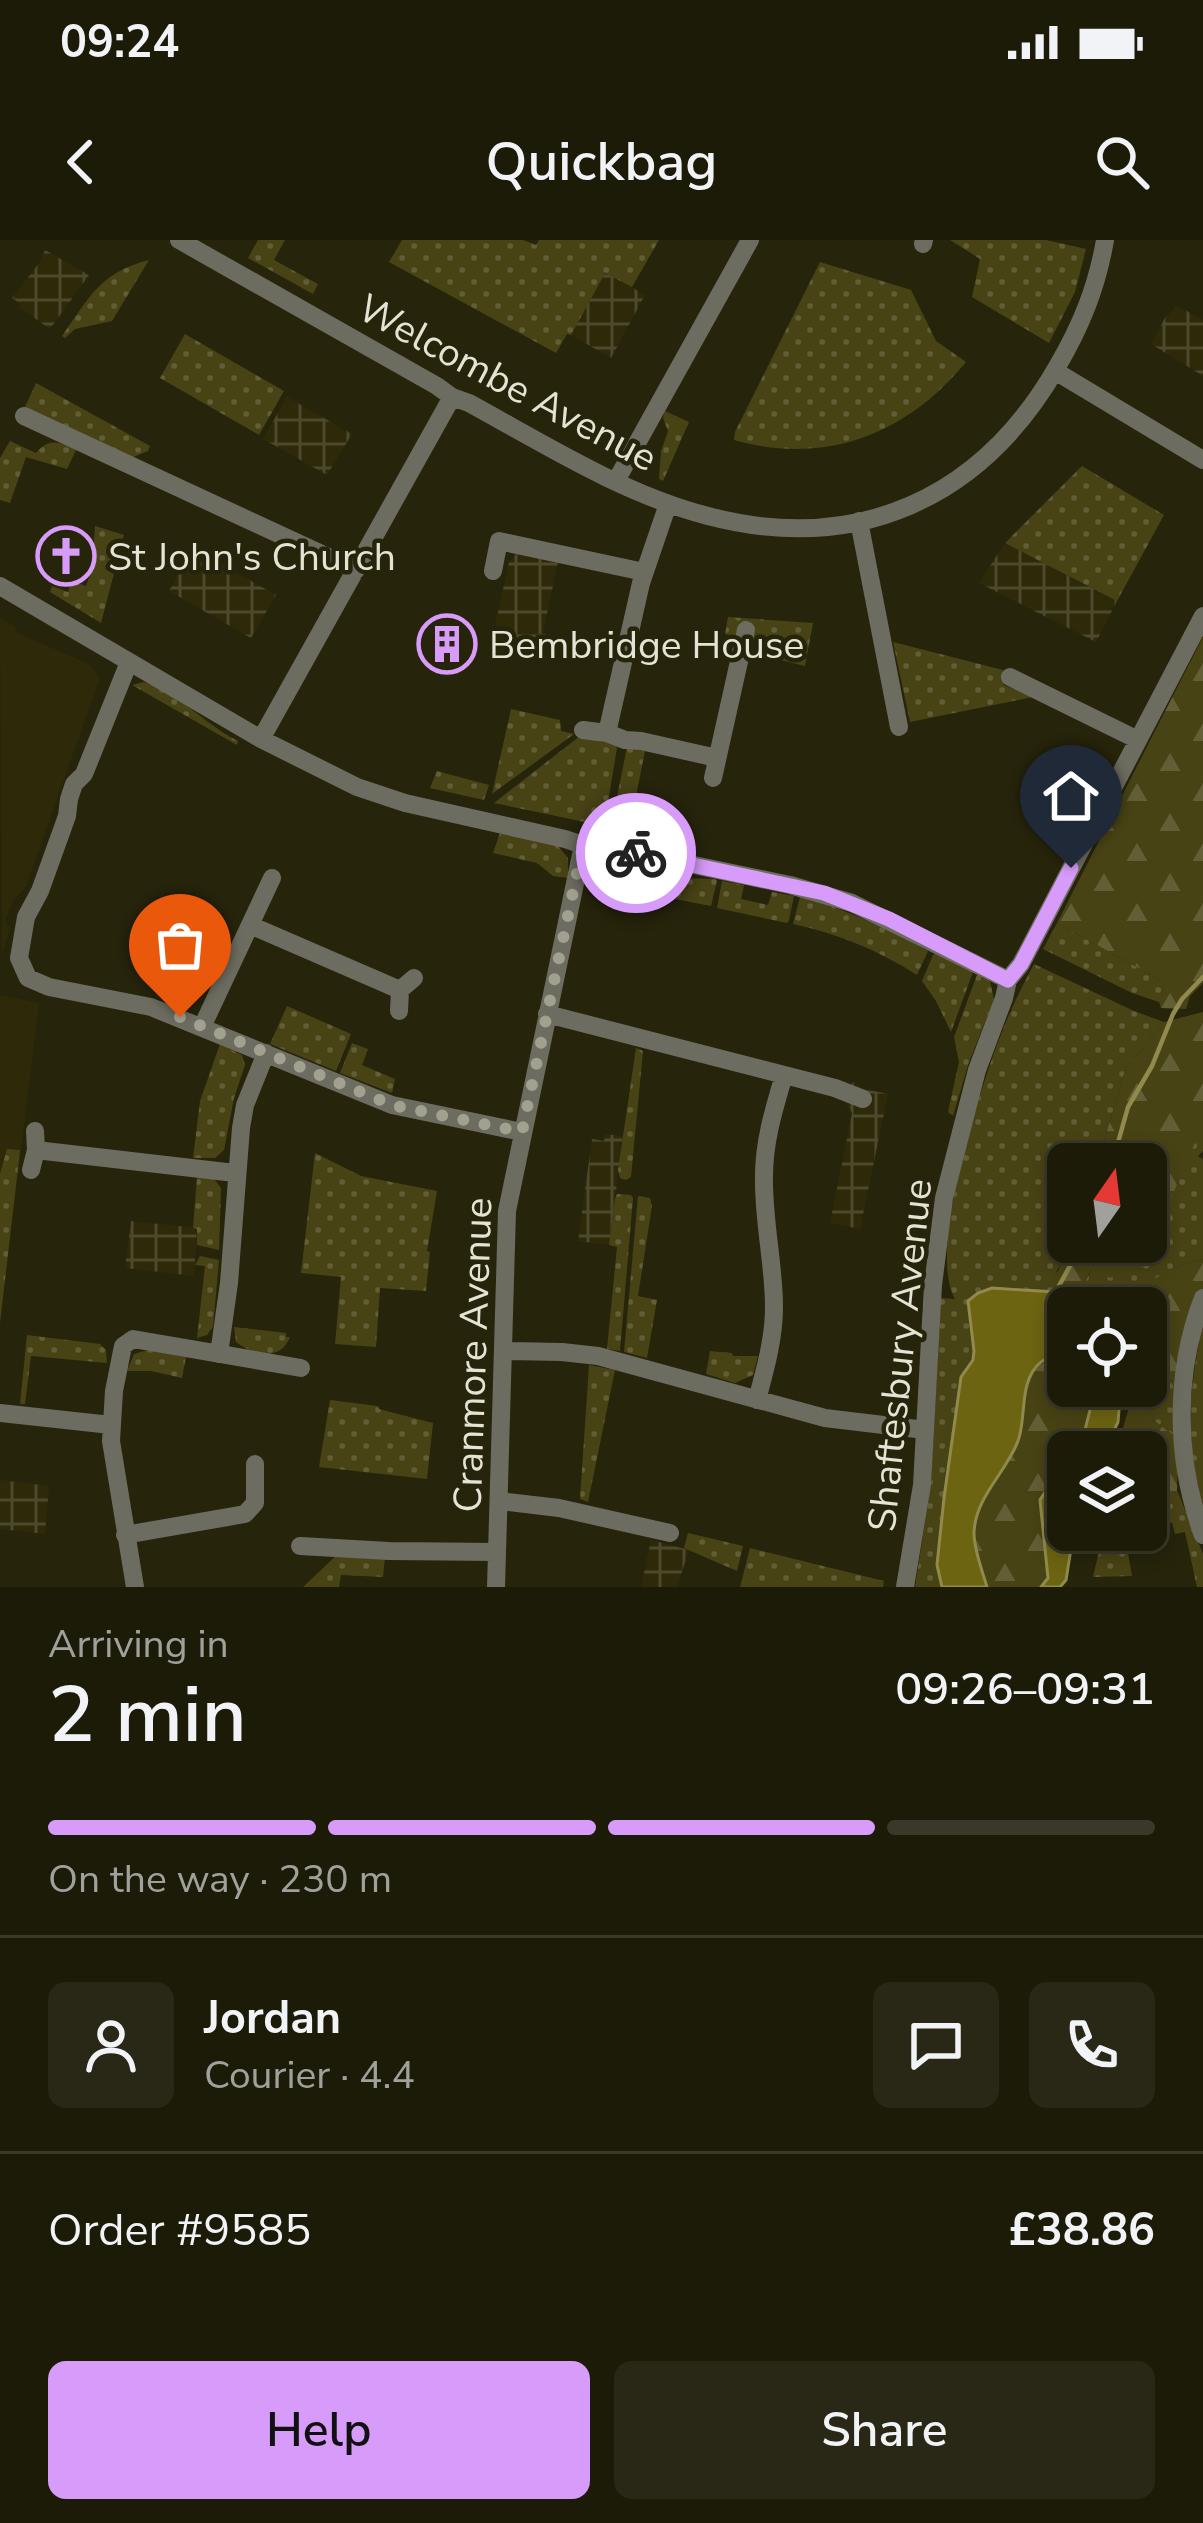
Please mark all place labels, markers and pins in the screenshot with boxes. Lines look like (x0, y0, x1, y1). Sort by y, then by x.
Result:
church icon: St John's Church (35, 525, 97, 587)
place label: St John's Church (108, 531, 396, 584)
building icon: Bembridge House (416, 613, 478, 675)
place label: Bembridge House (489, 619, 804, 672)
pin (1020, 745, 1122, 868)
pin (129, 894, 231, 1017)

